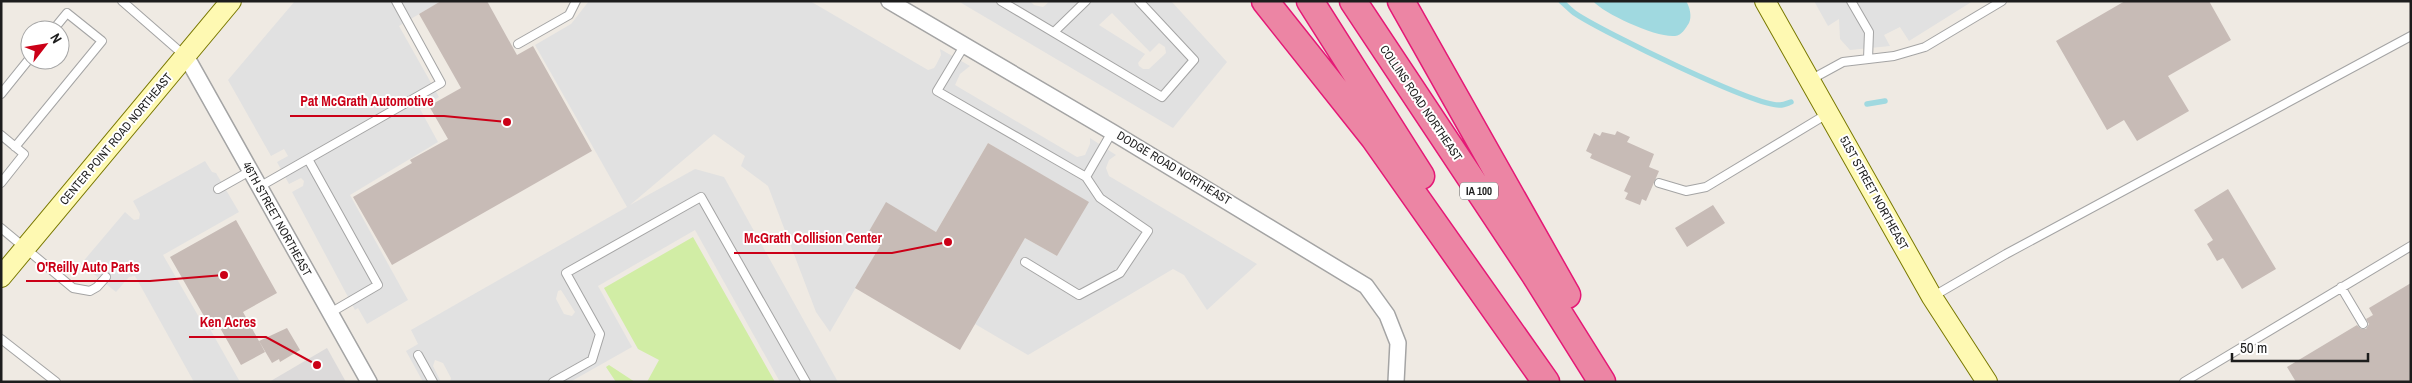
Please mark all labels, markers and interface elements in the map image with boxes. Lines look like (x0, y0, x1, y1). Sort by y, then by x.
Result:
north arrow (20, 20, 70, 70)
text: N (46, 30, 66, 46)
street label: COLLINS ROAD NORTHEAST (1376, 42, 1466, 164)
street label: CENTER POINT ROAD NORTHEAST (56, 70, 176, 208)
callout: Pat McGrath Automotive (290, 87, 444, 116)
text: Pat McGrath Automotive (300, 92, 434, 110)
street label: DODGE ROAD NORTHEAST (1114, 128, 1234, 208)
street label: 51ST STREET NORTHEAST (1836, 133, 1912, 253)
street label: 46TH STREET NORTHEAST (239, 159, 315, 279)
road number: IA 100 (1460, 182, 1498, 200)
callout: McGrath Collision Center (734, 224, 892, 253)
text: McGrath Collision Center (744, 229, 882, 247)
callout: O'Reilly Auto Parts (26, 252, 150, 281)
text: O'Reilly Auto Parts (36, 258, 140, 276)
callout: Ken Acres (189, 308, 266, 337)
text: Ken Acres (200, 313, 256, 331)
scale bar (2232, 330, 2368, 362)
text: 50 m (2240, 337, 2267, 358)

